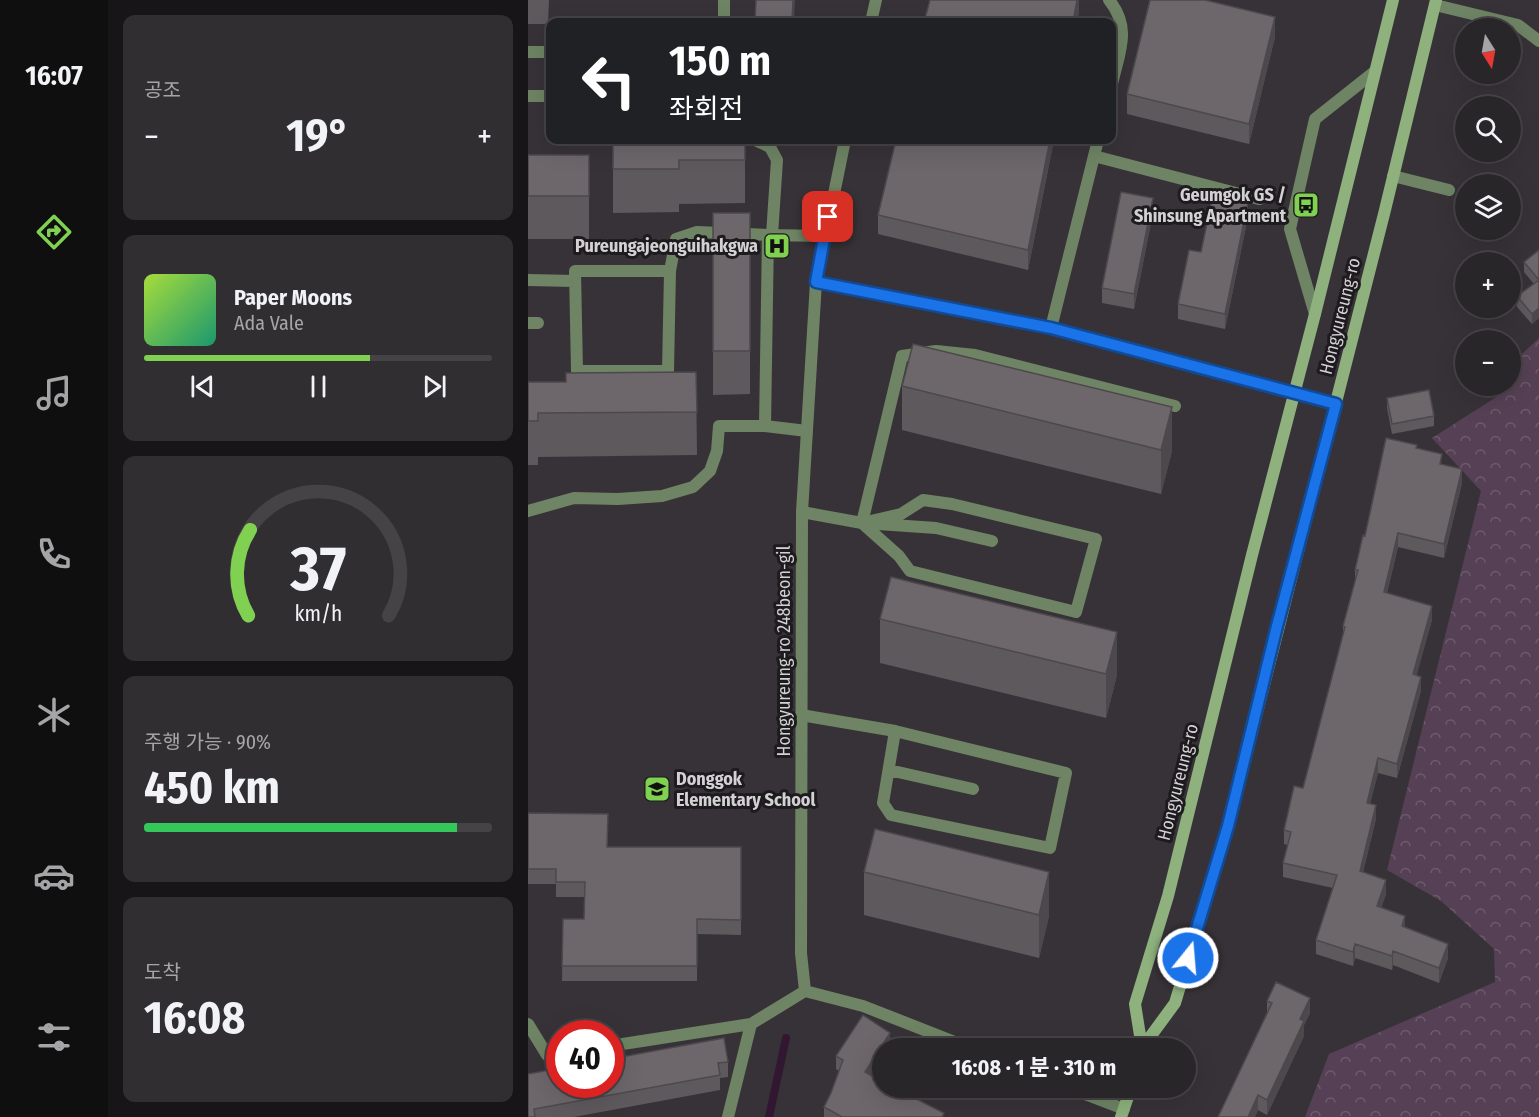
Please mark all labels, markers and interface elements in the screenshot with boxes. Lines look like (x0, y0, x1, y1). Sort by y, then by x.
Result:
north arrow (1455, 18, 1521, 84)
map controls (1455, 18, 1521, 396)
text: 150 m (669, 36, 771, 86)
icon: left (570, 42, 648, 120)
text: 16:07 (25, 60, 83, 92)
text: 공조 (144, 78, 181, 102)
text: 좌회전 (669, 93, 744, 125)
button: search (1455, 96, 1521, 162)
text: 19° (286, 109, 350, 163)
text: − (144, 117, 159, 157)
text: + (477, 117, 492, 157)
button: layers (1455, 174, 1521, 240)
place label: Geumgok GS / Shinsung Apartment (1134, 184, 1287, 227)
bus stop icon: Geumgok GS / Shinsung Apartment (1291, 190, 1321, 220)
pin (802, 191, 853, 242)
icon: arrive (811, 200, 844, 233)
icon: directions (33, 211, 75, 253)
hospital icon: Pureungajeonguihakgwa (762, 231, 792, 261)
place label: Pureungajeonguihakgwa (575, 235, 758, 257)
button: + (1455, 252, 1521, 318)
street label: Hongyureung-ro (1315, 255, 1365, 377)
text: Paper Moons (234, 284, 352, 311)
text: Ada Vale (234, 311, 304, 335)
button: − (1455, 330, 1521, 396)
icon: previous (186, 370, 219, 403)
icon: pause (302, 370, 335, 403)
icon: next (418, 370, 451, 403)
icon: music (33, 372, 75, 414)
text: 37 (289, 532, 346, 607)
icon: phone (33, 533, 75, 575)
street label: Hongyureung-ro 248beon-gil (773, 545, 795, 756)
text: km/h (294, 601, 342, 627)
icon: climate (33, 694, 75, 736)
street label: Hongyureung-ro (1153, 721, 1203, 843)
text: 주행 가능 · 90% (144, 730, 271, 754)
text: 450 km (144, 761, 280, 815)
place label: Donggok Elementary School (676, 768, 815, 811)
school or university icon: Donggok Elementary School (642, 774, 672, 804)
icon: car (33, 855, 75, 897)
position arrow (1156, 926, 1220, 990)
text: 도착 (144, 960, 181, 984)
text: 16:08 (144, 991, 245, 1045)
icon: filters (33, 1016, 75, 1058)
speed limit sign: 40 (546, 1020, 624, 1098)
text: 16:08 · 1 분 · 310 m (952, 1054, 1116, 1081)

